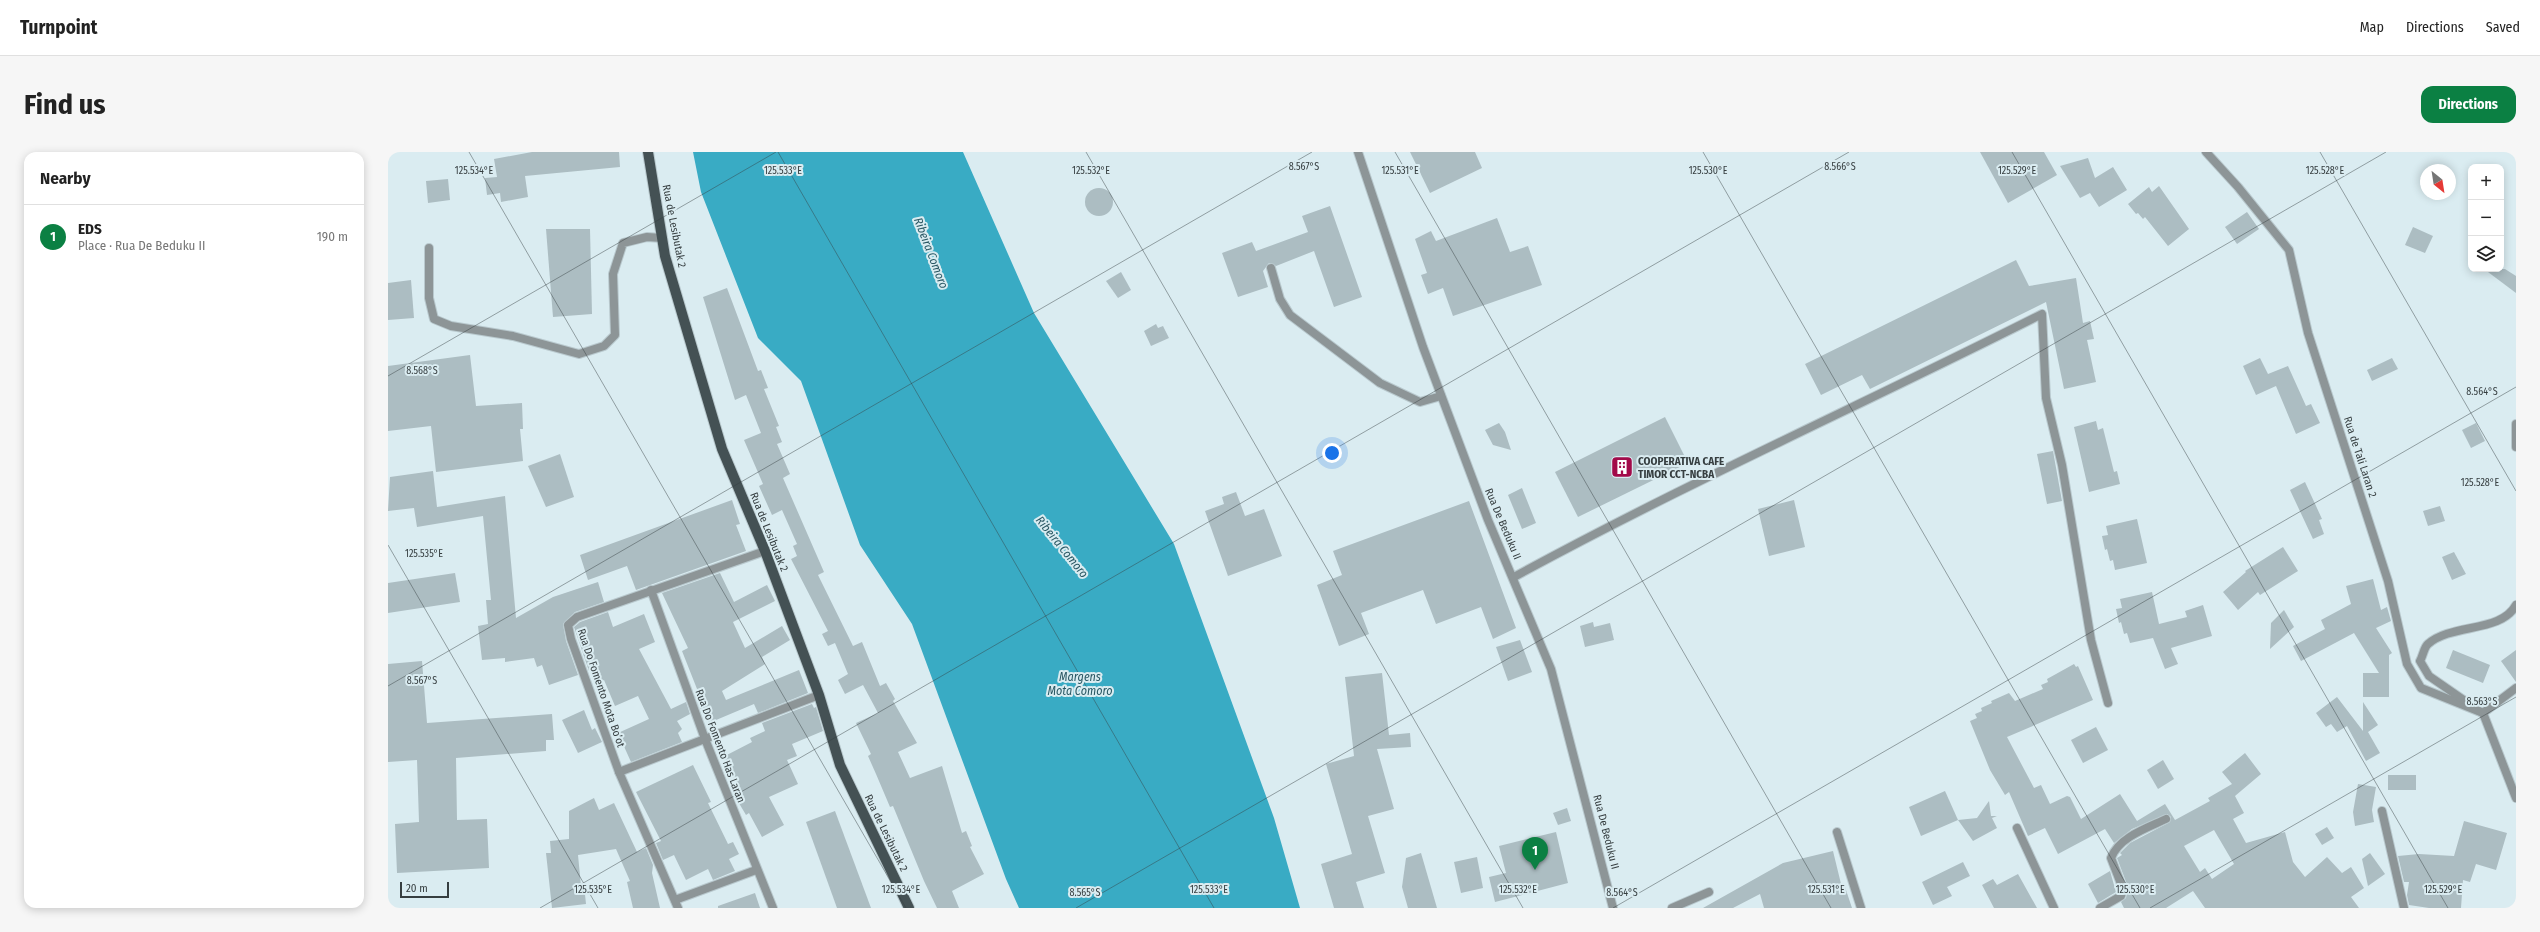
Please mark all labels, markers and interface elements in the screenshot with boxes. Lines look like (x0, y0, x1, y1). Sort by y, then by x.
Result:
text: Turnpoint (20, 16, 97, 39)
text: Map (2360, 19, 2384, 36)
text: Directions (2406, 19, 2464, 36)
text: Saved (2486, 19, 2520, 36)
button: Directions (2421, 86, 2516, 123)
text: Find us (24, 88, 106, 121)
text: 8.567°S (1289, 161, 1319, 173)
text: 8.566°S (1824, 161, 1856, 173)
north arrow (2420, 164, 2456, 200)
map controls (2468, 164, 2504, 272)
button: + (2468, 164, 2504, 200)
text: 125.534°E (455, 165, 493, 177)
text: 125.533°E (764, 165, 802, 177)
text: 125.532°E (1072, 165, 1110, 177)
text: 125.531°E (1381, 165, 1419, 177)
text: 125.530°E (1689, 165, 1728, 177)
text: 125.529°E (1998, 165, 2036, 177)
text: 125.528°E (2306, 165, 2345, 177)
text: Nearby (40, 168, 91, 189)
street label: Rua de Lesibutak 2 (660, 183, 688, 269)
button: − (2468, 200, 2504, 236)
water label: Ribeira Comoro (911, 215, 951, 291)
text: EDS (78, 220, 102, 238)
text: 1 (50, 229, 56, 244)
text: 190 m (317, 229, 348, 244)
button: layers (2468, 236, 2504, 272)
text: Place · Rua De Beduku II (78, 238, 205, 253)
text: 8.568°S (406, 365, 438, 377)
text: 8.564°S (2466, 386, 2498, 398)
street label: Rua de Tali Laran 2 (2341, 415, 2379, 499)
your location (1322, 443, 1342, 463)
building icon: COOPERATIVA CAFE TIMOR CCT-NCBA (1609, 454, 1635, 480)
place label: COOPERATIVA CAFE TIMOR CCT-NCBA (1638, 455, 1724, 481)
text: 125.528°E (2461, 477, 2500, 489)
street label: Rua De Beduku II (1482, 486, 1524, 562)
street label: Rua de Lesibutak 2 (747, 491, 791, 574)
water label: Ribeira Comoro (1033, 513, 1091, 581)
text: 125.535°E (405, 548, 443, 560)
street label: Rua Do Fomento Mota Bo’ot (575, 627, 628, 749)
water label: Margens Mota Comoro (1047, 670, 1113, 698)
text: 8.567°S (407, 675, 437, 687)
street label: Rua Do Fomento Has Laran (692, 688, 748, 804)
text: 8.563°S (2467, 696, 2497, 708)
street label: Rua de Lesibutak 2 (862, 792, 910, 874)
street label: Rua De Beduku II (1590, 793, 1622, 871)
pin: 1 (1522, 837, 1548, 870)
scale bar (400, 880, 449, 899)
text: 20 m (406, 882, 428, 895)
text: 125.535°E (574, 884, 612, 896)
text: 125.534°E (882, 884, 920, 896)
text: 125.533°E (1190, 884, 1228, 896)
text: 125.532°E (1499, 884, 1537, 896)
text: 125.531°E (1807, 884, 1845, 896)
text: 125.530°E (2116, 884, 2155, 896)
text: 125.529°E (2424, 884, 2462, 896)
text: 8.565°S (1070, 887, 1100, 899)
text: 8.564°S (1606, 887, 1638, 899)

